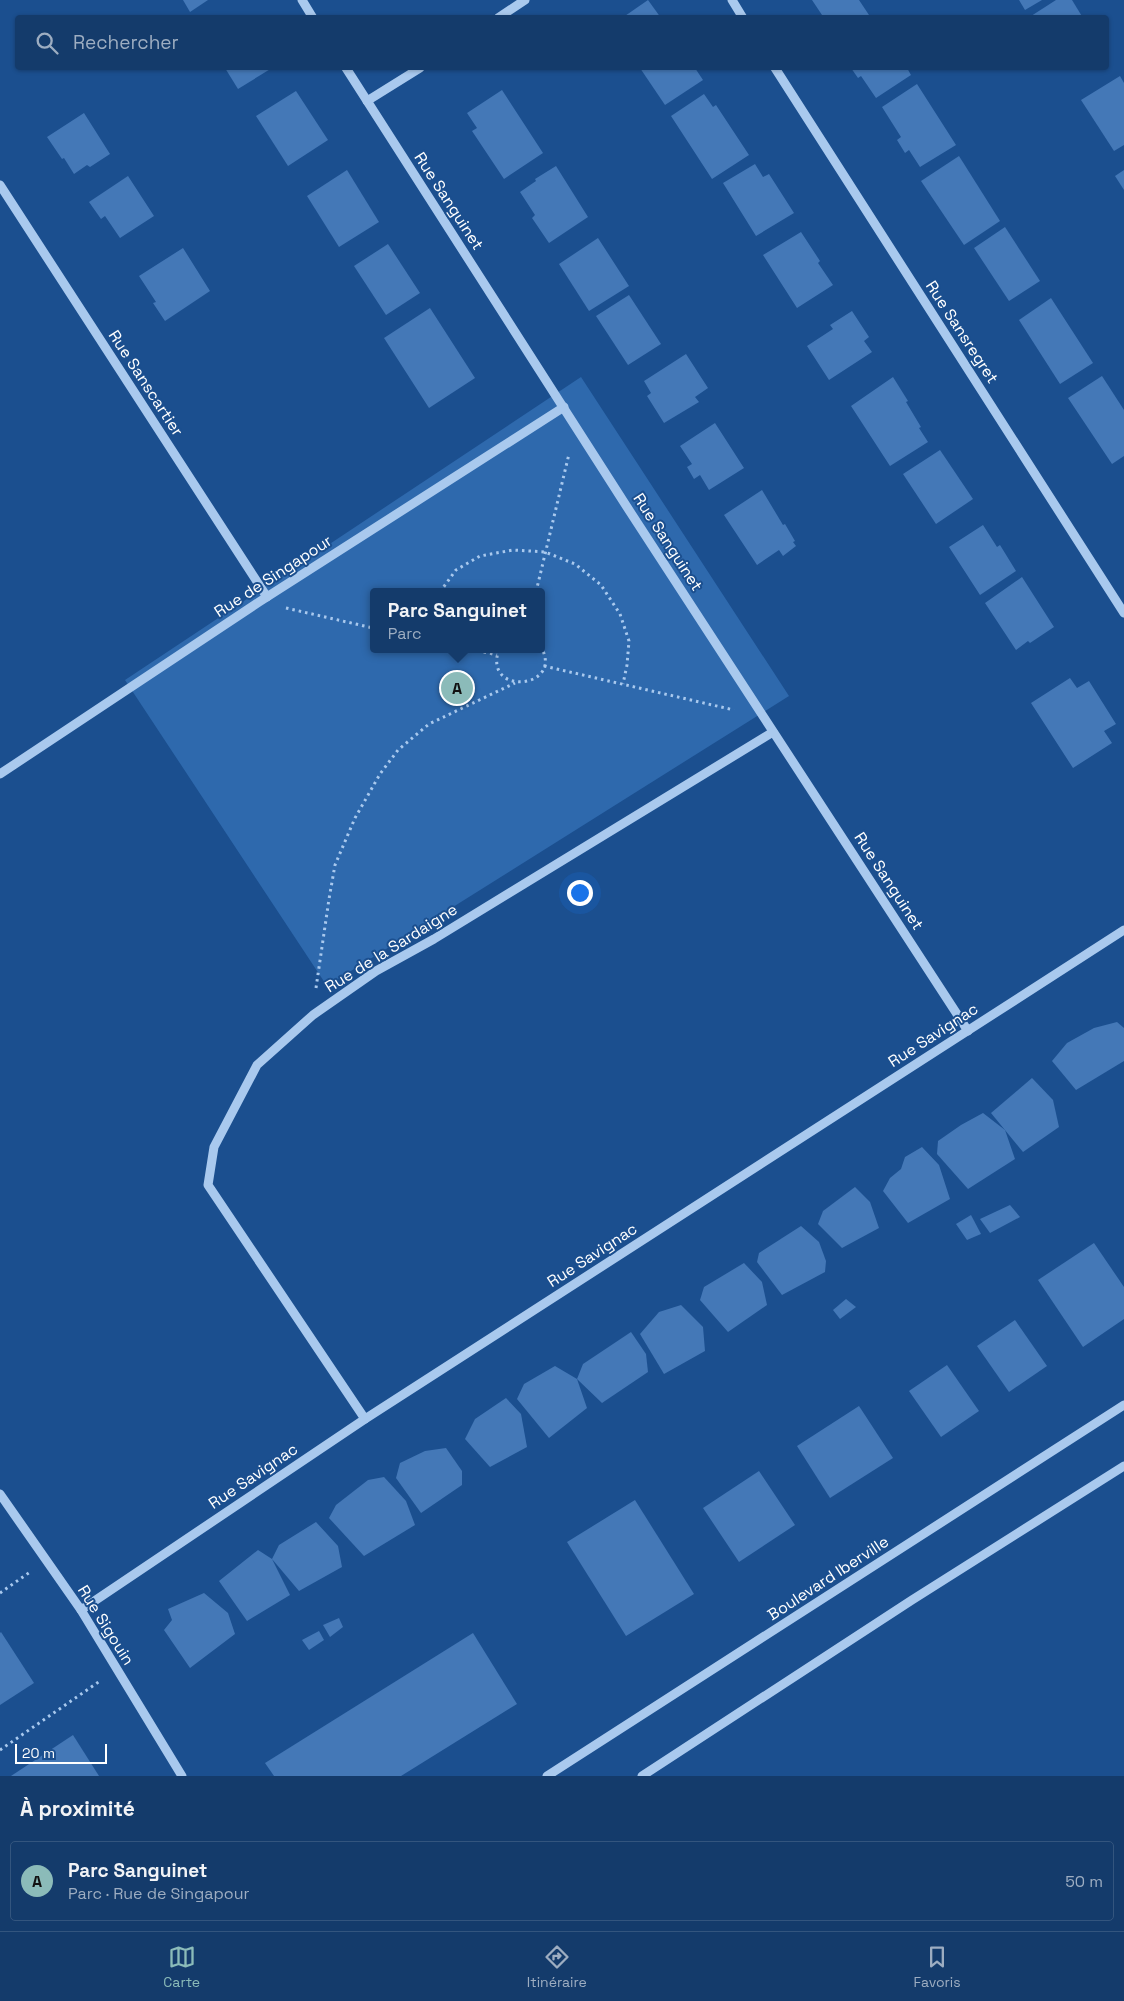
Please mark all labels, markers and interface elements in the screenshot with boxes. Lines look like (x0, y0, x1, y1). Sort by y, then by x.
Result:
search box (15, 15, 1109, 70)
icon: search (33, 29, 61, 57)
text: Rechercher (73, 30, 179, 55)
street label: Rue Sanguinet (410, 148, 488, 254)
street label: Rue Sansregret (921, 277, 1003, 387)
street label: Rue Sanscartier (104, 326, 188, 440)
street label: Rue Sanguinet (629, 489, 707, 595)
street label: Rue de Singapour (210, 530, 336, 622)
popup (370, 588, 545, 653)
text: Parc Sanguinet (388, 598, 527, 623)
text: Parc (388, 623, 422, 644)
pin: A (441, 669, 473, 707)
street label: Rue Sanguinet (850, 828, 928, 934)
your location (567, 880, 593, 906)
street label: Rue de la Sardaigne (321, 899, 461, 997)
street label: Rue Savignac (884, 998, 982, 1072)
street label: Rue Savignac (543, 1218, 641, 1292)
street label: Rue Savignac (204, 1438, 302, 1514)
street label: Boulevard Iberville (763, 1531, 893, 1625)
street label: Rue Sigouin (73, 1581, 139, 1669)
scale bar (15, 1741, 108, 1764)
text: 20 m (22, 1744, 55, 1762)
text: À proximité (20, 1795, 135, 1822)
text: Parc Sanguinet (68, 1858, 208, 1883)
text: A (32, 1871, 42, 1892)
text: 50 m (1065, 1871, 1103, 1892)
text: Parc · Rue de Singapour (68, 1883, 250, 1904)
tab: Carte (163, 1943, 200, 1991)
tab: Itinéraire (527, 1943, 587, 1991)
tab: Favoris (914, 1943, 961, 1991)

